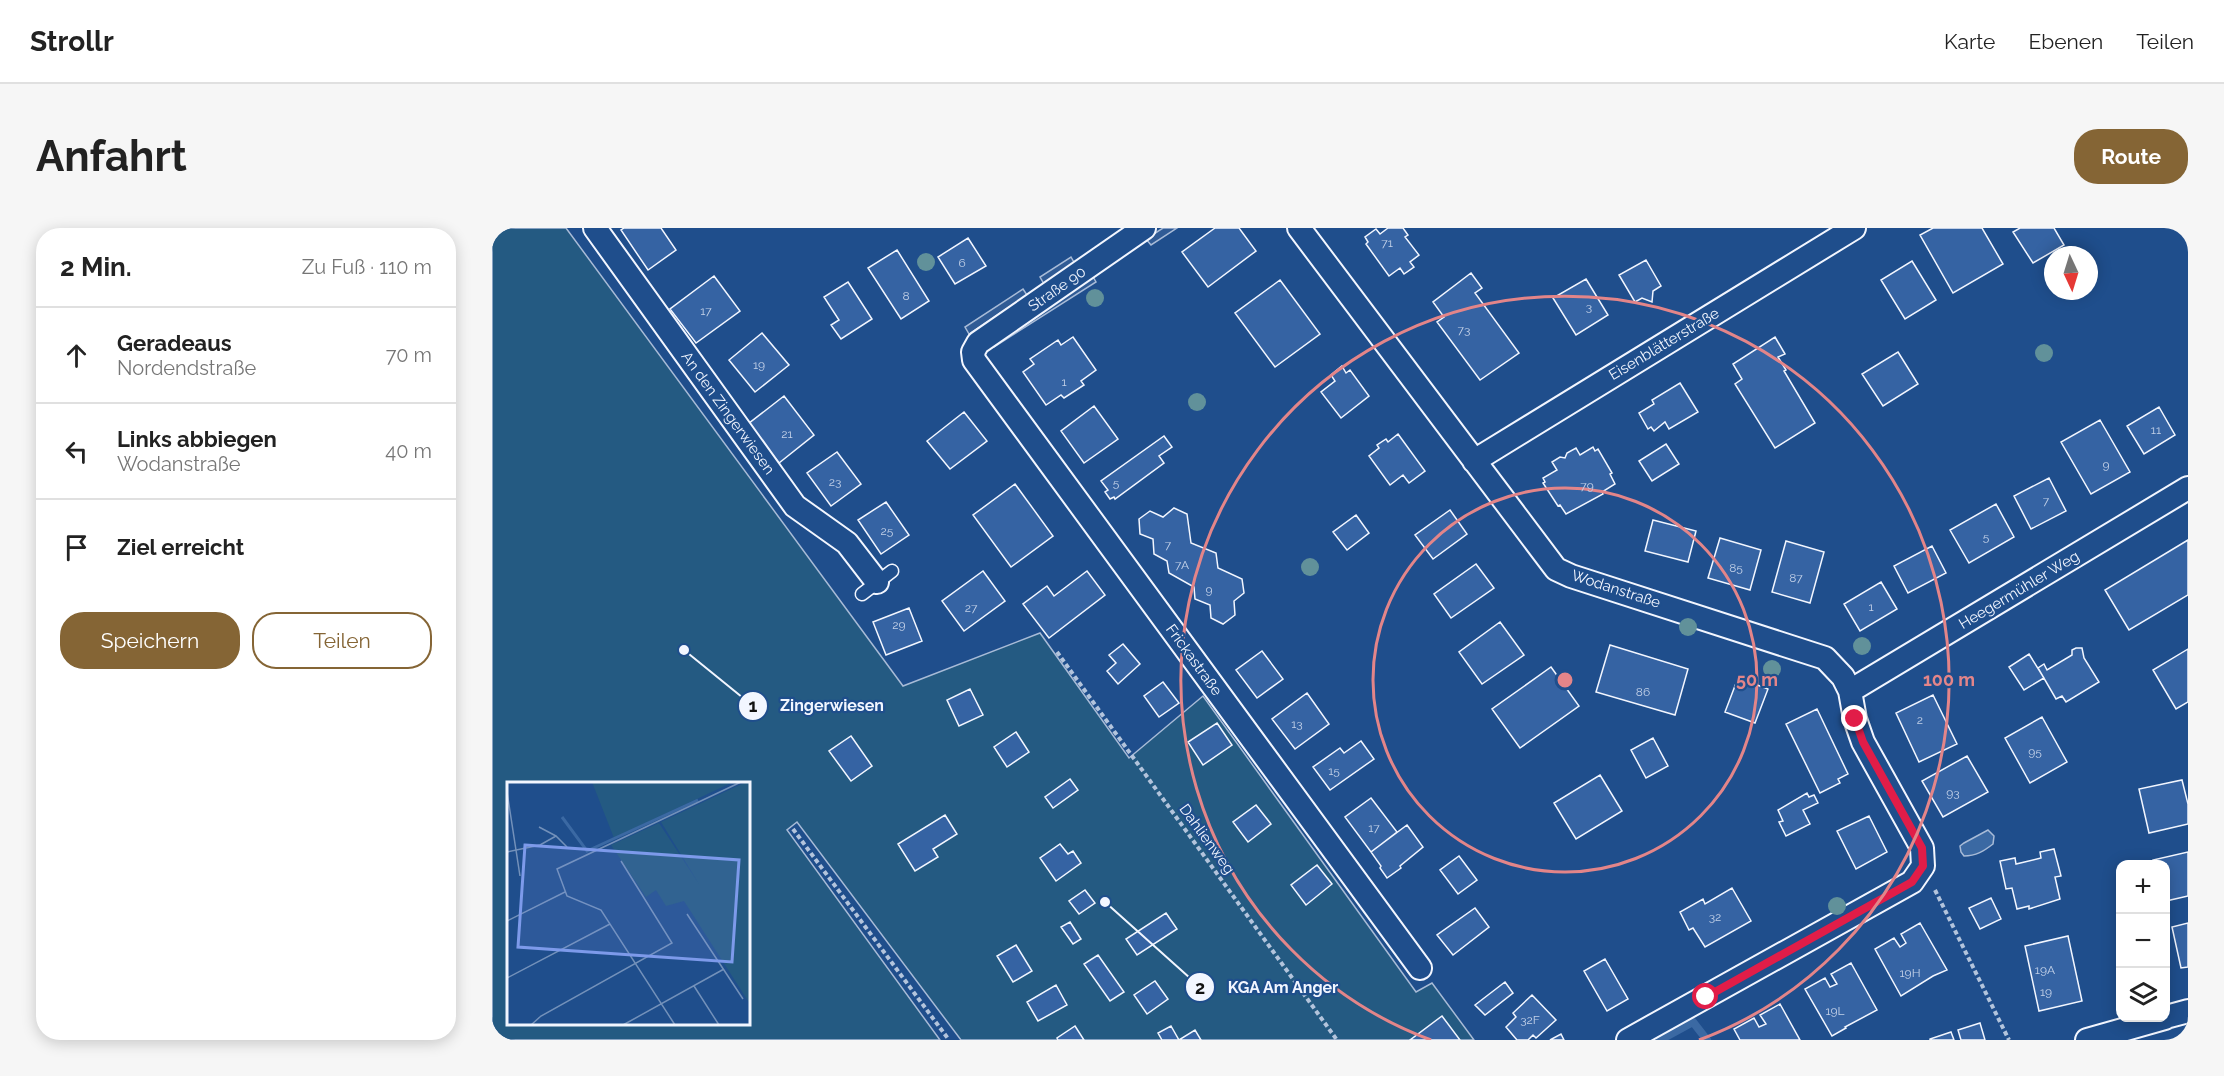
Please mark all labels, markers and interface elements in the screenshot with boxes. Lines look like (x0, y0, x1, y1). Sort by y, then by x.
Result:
text: Strollr (30, 25, 114, 58)
text: Karte (1944, 29, 1995, 54)
text: Ebenen (2028, 29, 2103, 54)
text: Teilen (2136, 29, 2194, 54)
button: Route (2074, 129, 2188, 184)
text: Anfahrt (36, 132, 187, 181)
house number: 71 (1381, 236, 1393, 250)
north arrow (2044, 246, 2098, 300)
text: 2 Min. (60, 252, 132, 282)
text: Zu Fuß · 110 m (302, 255, 432, 279)
house number: 6 (958, 256, 966, 270)
street label: Straße 90 (1025, 263, 1089, 315)
house number: 8 (902, 289, 910, 303)
house number: 3 (1586, 300, 1592, 314)
house number: 17 (700, 304, 712, 318)
street label: Eisenblätterstraße (1606, 304, 1723, 384)
house number: 73 (1458, 323, 1470, 337)
text: Geradeaus (117, 330, 232, 356)
icon: ahead (60, 339, 93, 372)
text: 70 m (386, 343, 432, 367)
street label: An den Zingerwiesen (677, 348, 779, 478)
text: Nordendstraße (117, 356, 256, 380)
house number: 19 (753, 358, 765, 372)
house number: 1 (1061, 375, 1067, 389)
house number: 11 (2151, 423, 2161, 437)
text: Links abbiegen (117, 426, 277, 452)
house number: 21 (781, 427, 793, 441)
icon: left (60, 435, 93, 468)
text: 40 m (385, 439, 432, 463)
text: Wodanstraße (117, 452, 240, 476)
house number: 9 (2102, 458, 2110, 472)
house number: 23 (829, 475, 841, 489)
house number: 5 (1113, 476, 1120, 490)
house number: 79 (1580, 479, 1594, 493)
house number: 7 (2043, 494, 2050, 508)
house number: 25 (881, 524, 894, 538)
house number: 5 (1983, 530, 1990, 544)
icon: arrive (60, 531, 93, 564)
text: Ziel erreicht (117, 534, 244, 560)
house number: 7 (1165, 538, 1172, 552)
street label: Heegermühler Weg (1956, 547, 2082, 633)
house number: 7A (1175, 558, 1189, 572)
house number: 85 (1729, 561, 1743, 575)
street label: Wodanstraße (1569, 566, 1663, 612)
house number: 87 (1789, 571, 1803, 585)
house number: 9 (1205, 583, 1213, 597)
house number: 1 (1868, 600, 1874, 614)
house number: 27 (965, 601, 978, 615)
button: Speichern (60, 612, 240, 669)
button: Teilen (252, 612, 432, 669)
house number: 29 (892, 618, 906, 632)
street label: Frickastraße (1162, 621, 1226, 699)
text: 50 m (1736, 669, 1778, 690)
text: 100 m (1923, 669, 1975, 690)
centre of rings (1555, 670, 1575, 690)
house number: 86 (1636, 685, 1650, 699)
callout: Zingerwiesen (738, 689, 896, 723)
text: 1 (749, 695, 758, 716)
text: Zingerwiesen (780, 696, 884, 715)
route end (1841, 705, 1867, 731)
house number: 2 (1917, 713, 1923, 727)
house number: 13 (1291, 717, 1303, 731)
house number: 95 (2028, 745, 2042, 759)
house number: 15 (1328, 764, 1340, 778)
inset map (507, 782, 750, 1025)
house number: 93 (1946, 786, 1960, 800)
street label: Dahlienweg (1176, 800, 1238, 878)
house number: 17 (1368, 821, 1380, 835)
map controls (2116, 860, 2170, 1022)
button: + (2116, 860, 2170, 914)
house number: 32 (1709, 910, 1721, 924)
button: − (2116, 914, 2170, 968)
house number: 19A (2035, 963, 2055, 977)
house number: 19H (1899, 966, 1921, 980)
button: layers (2116, 968, 2170, 1022)
callout: KGA Am Anger (1185, 970, 1351, 1004)
text: 2 (1195, 977, 1205, 998)
text: KGA Am Anger (1228, 978, 1338, 997)
route start (1692, 983, 1718, 1009)
house number: 19 (2040, 985, 2052, 999)
house number: 19L (1825, 1004, 1845, 1018)
house number: 32F (1520, 1013, 1540, 1027)

